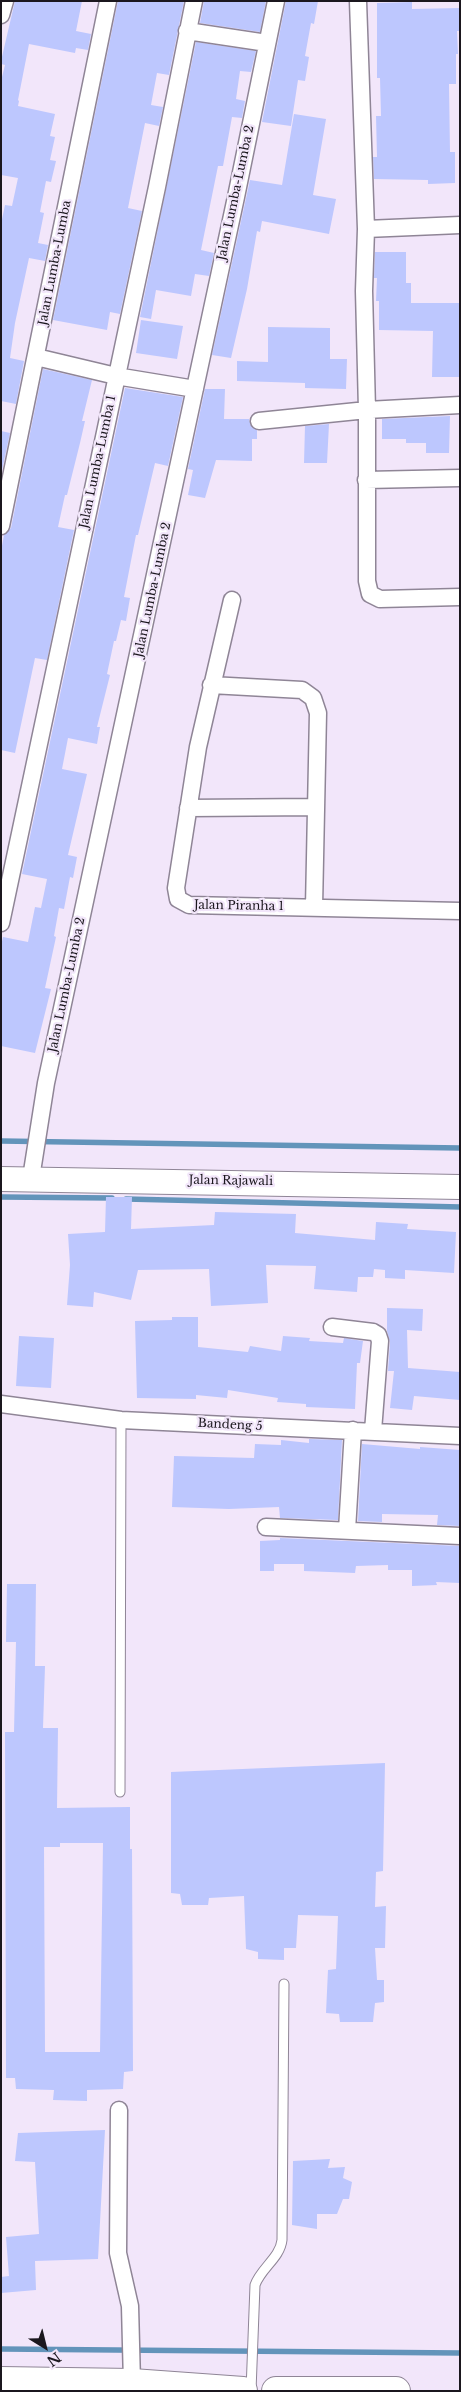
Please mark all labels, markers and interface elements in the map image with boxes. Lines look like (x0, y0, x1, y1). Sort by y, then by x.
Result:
street label: Jalan Lumba-Lumba 2 (215, 124, 257, 262)
street label: Jalan Lumba-Lumba (36, 199, 74, 327)
street label: Jalan Lumba-Lumba 1 (77, 394, 119, 530)
street label: Jalan Lumba-Lumba 2 (132, 521, 174, 659)
street label: Jalan Piranha 1 (194, 898, 284, 914)
street label: Jalan Lumba-Lumba 2 (46, 916, 88, 1054)
street label: Jalan Rajawali (189, 1173, 273, 1189)
street label: Bandeng 5 (197, 1416, 263, 1434)
north arrow (20, 2322, 70, 2372)
text: N (43, 2348, 64, 2370)

